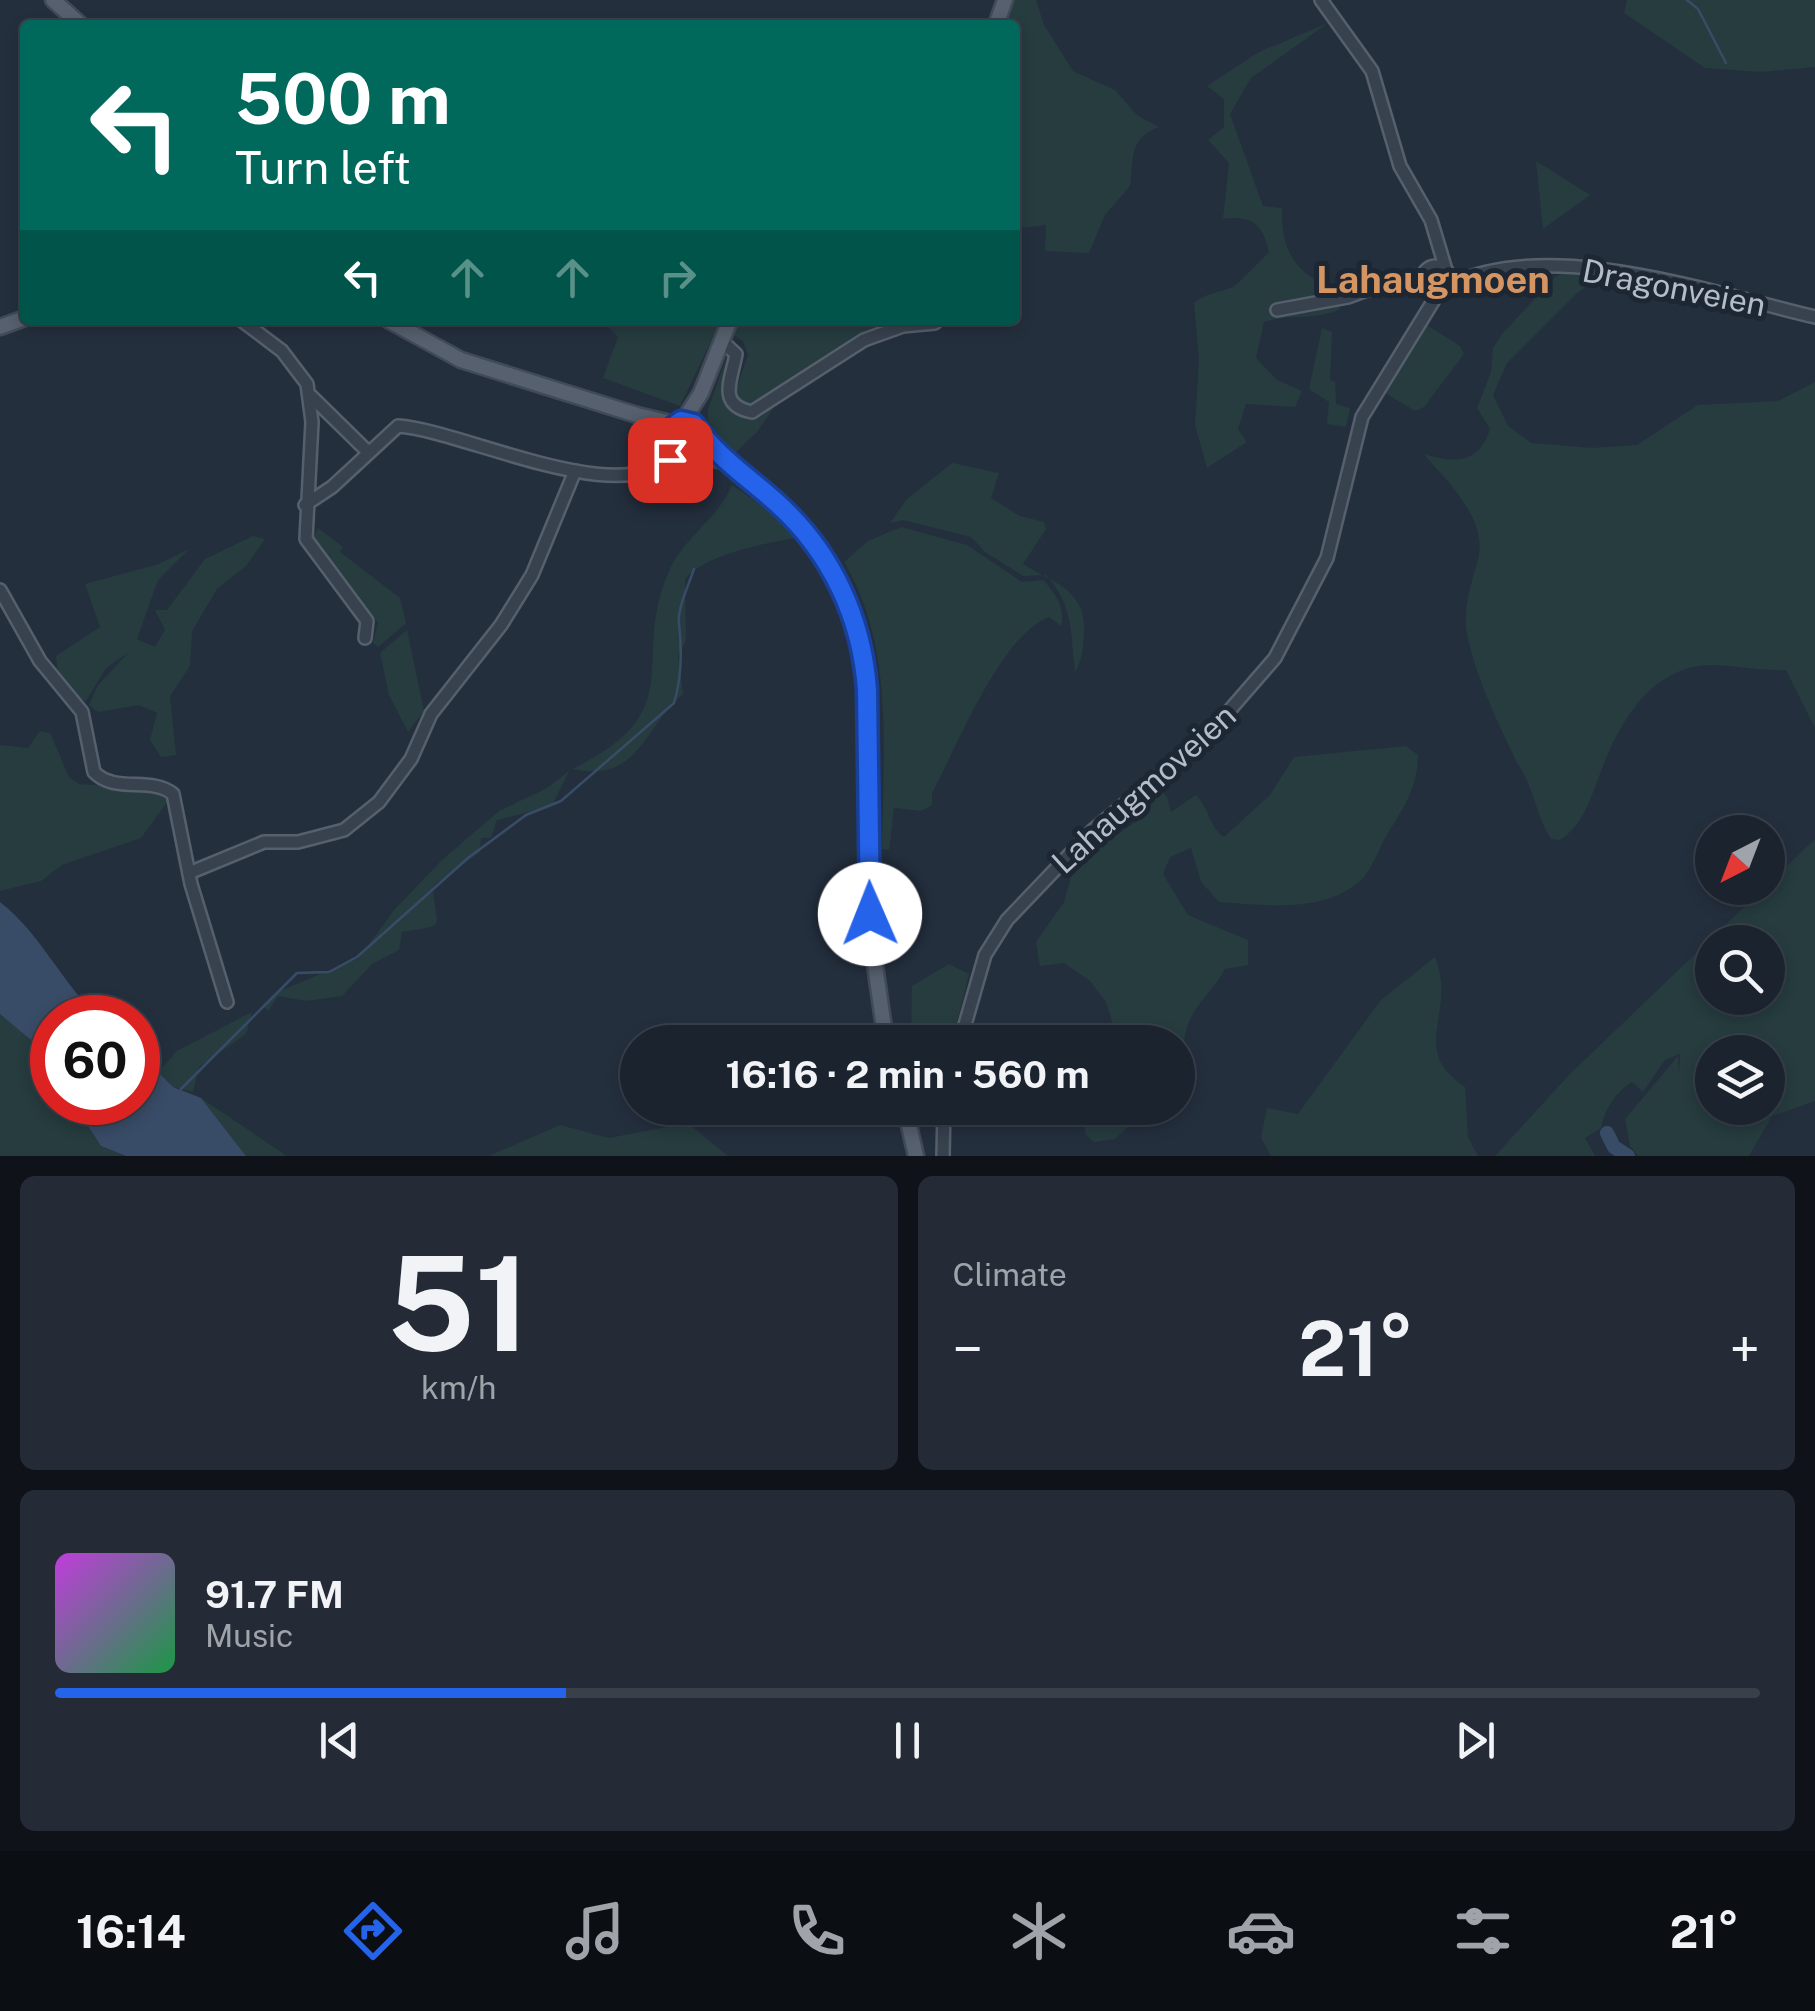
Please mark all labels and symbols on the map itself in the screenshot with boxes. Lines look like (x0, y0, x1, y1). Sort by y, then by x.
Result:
street label: Dragonveien (1579, 252, 1769, 323)
district label: Lahaugmoen (1316, 257, 1550, 302)
pin (628, 418, 713, 503)
street label: Lahaugmoveien (1044, 697, 1243, 881)
north arrow (1695, 815, 1785, 905)
position arrow (818, 862, 922, 966)
speed limit sign: 60 (30, 995, 160, 1125)

